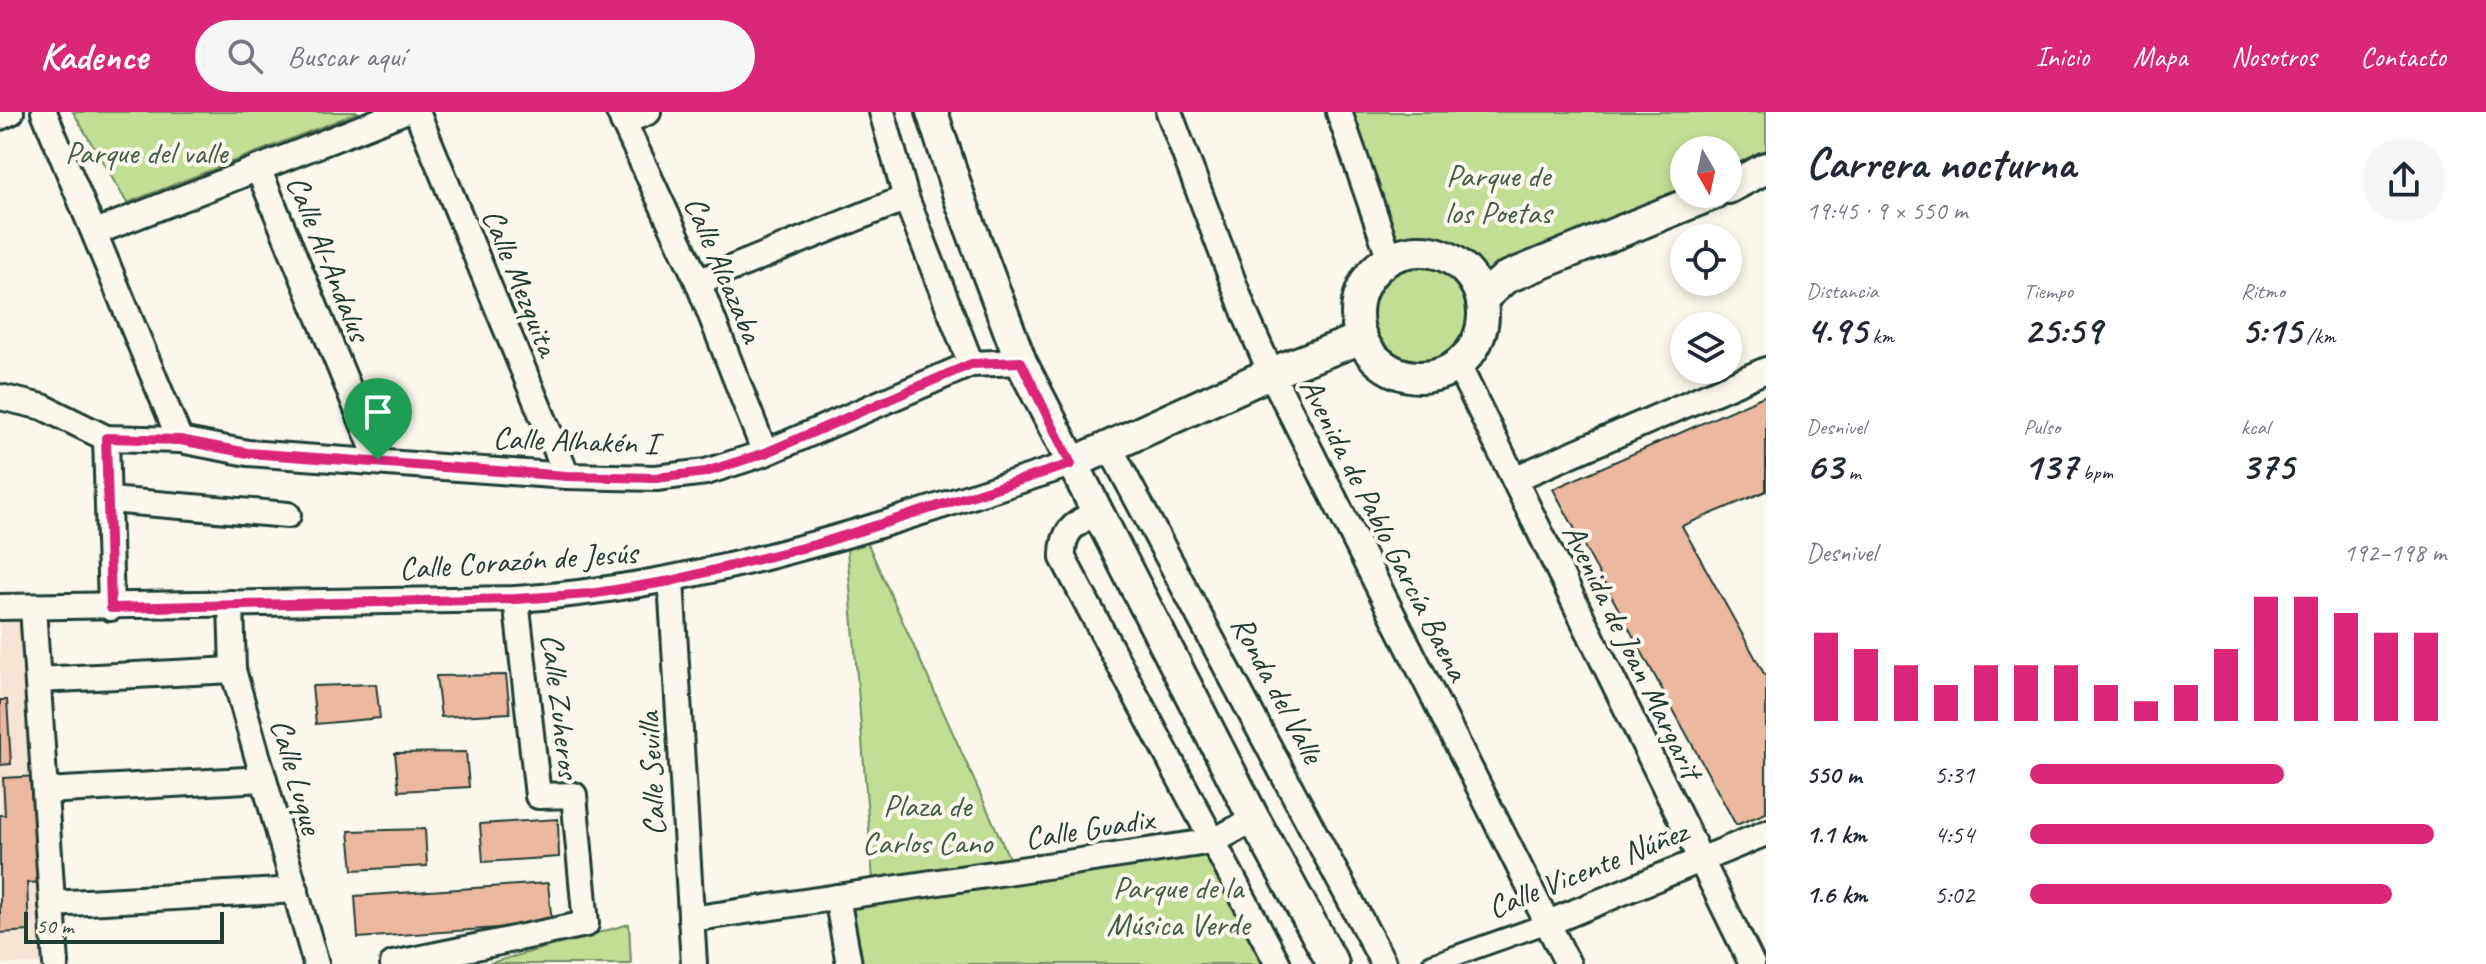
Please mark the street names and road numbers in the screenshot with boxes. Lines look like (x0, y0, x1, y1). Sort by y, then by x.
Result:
street label: Calle Al-Andalus (277, 169, 381, 350)
street label: Calle Alcazaba (674, 190, 774, 350)
street label: Calle Mezquita (473, 203, 570, 364)
street label: Avenida de Pablo García Baena (1290, 371, 1480, 689)
street label: Calle Alhakén I (492, 417, 665, 464)
street label: Avenida de Joan Margarit (1553, 517, 1714, 789)
street label: Calle Corazón de Jesús (398, 532, 641, 589)
street label: Ronda del Valle (1222, 608, 1335, 772)
street label: Calle Zuheros (531, 631, 590, 783)
street label: Calle Sevilla (628, 709, 675, 837)
street label: Calle Luque (261, 714, 333, 841)
street label: Calle Guadix (1022, 798, 1159, 859)
street label: Calle Vicente Núñez (1482, 809, 1696, 928)

